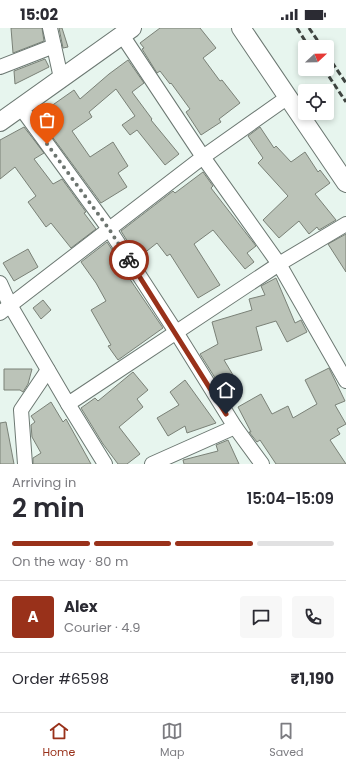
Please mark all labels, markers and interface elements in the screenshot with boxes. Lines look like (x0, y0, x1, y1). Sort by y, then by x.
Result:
text: 15:02 (20, 4, 58, 25)
north arrow (298, 40, 334, 76)
map controls (298, 40, 334, 120)
button: locate (298, 84, 334, 120)
pin (30, 103, 64, 144)
icon: bag (36, 109, 58, 131)
courier (109, 240, 149, 280)
icon: bike (118, 249, 140, 271)
pin (209, 373, 243, 414)
icon: home (215, 379, 237, 401)
text: Arriving in (12, 473, 76, 492)
text: 15:04–15:09 (247, 488, 334, 509)
text: 2 min (12, 490, 85, 526)
text: On the way · 80 m (12, 552, 128, 571)
text: Alex (64, 596, 98, 617)
button: chat (240, 596, 282, 638)
button: phone (292, 596, 334, 638)
text: A (27, 606, 39, 627)
text: Courier · 4.9 (64, 618, 140, 637)
text: Order #6598 (12, 668, 109, 689)
text: ₹1,190 (290, 668, 334, 689)
tab: Home (42, 720, 75, 761)
tab: Map (160, 720, 184, 761)
tab: Saved (269, 720, 304, 761)

